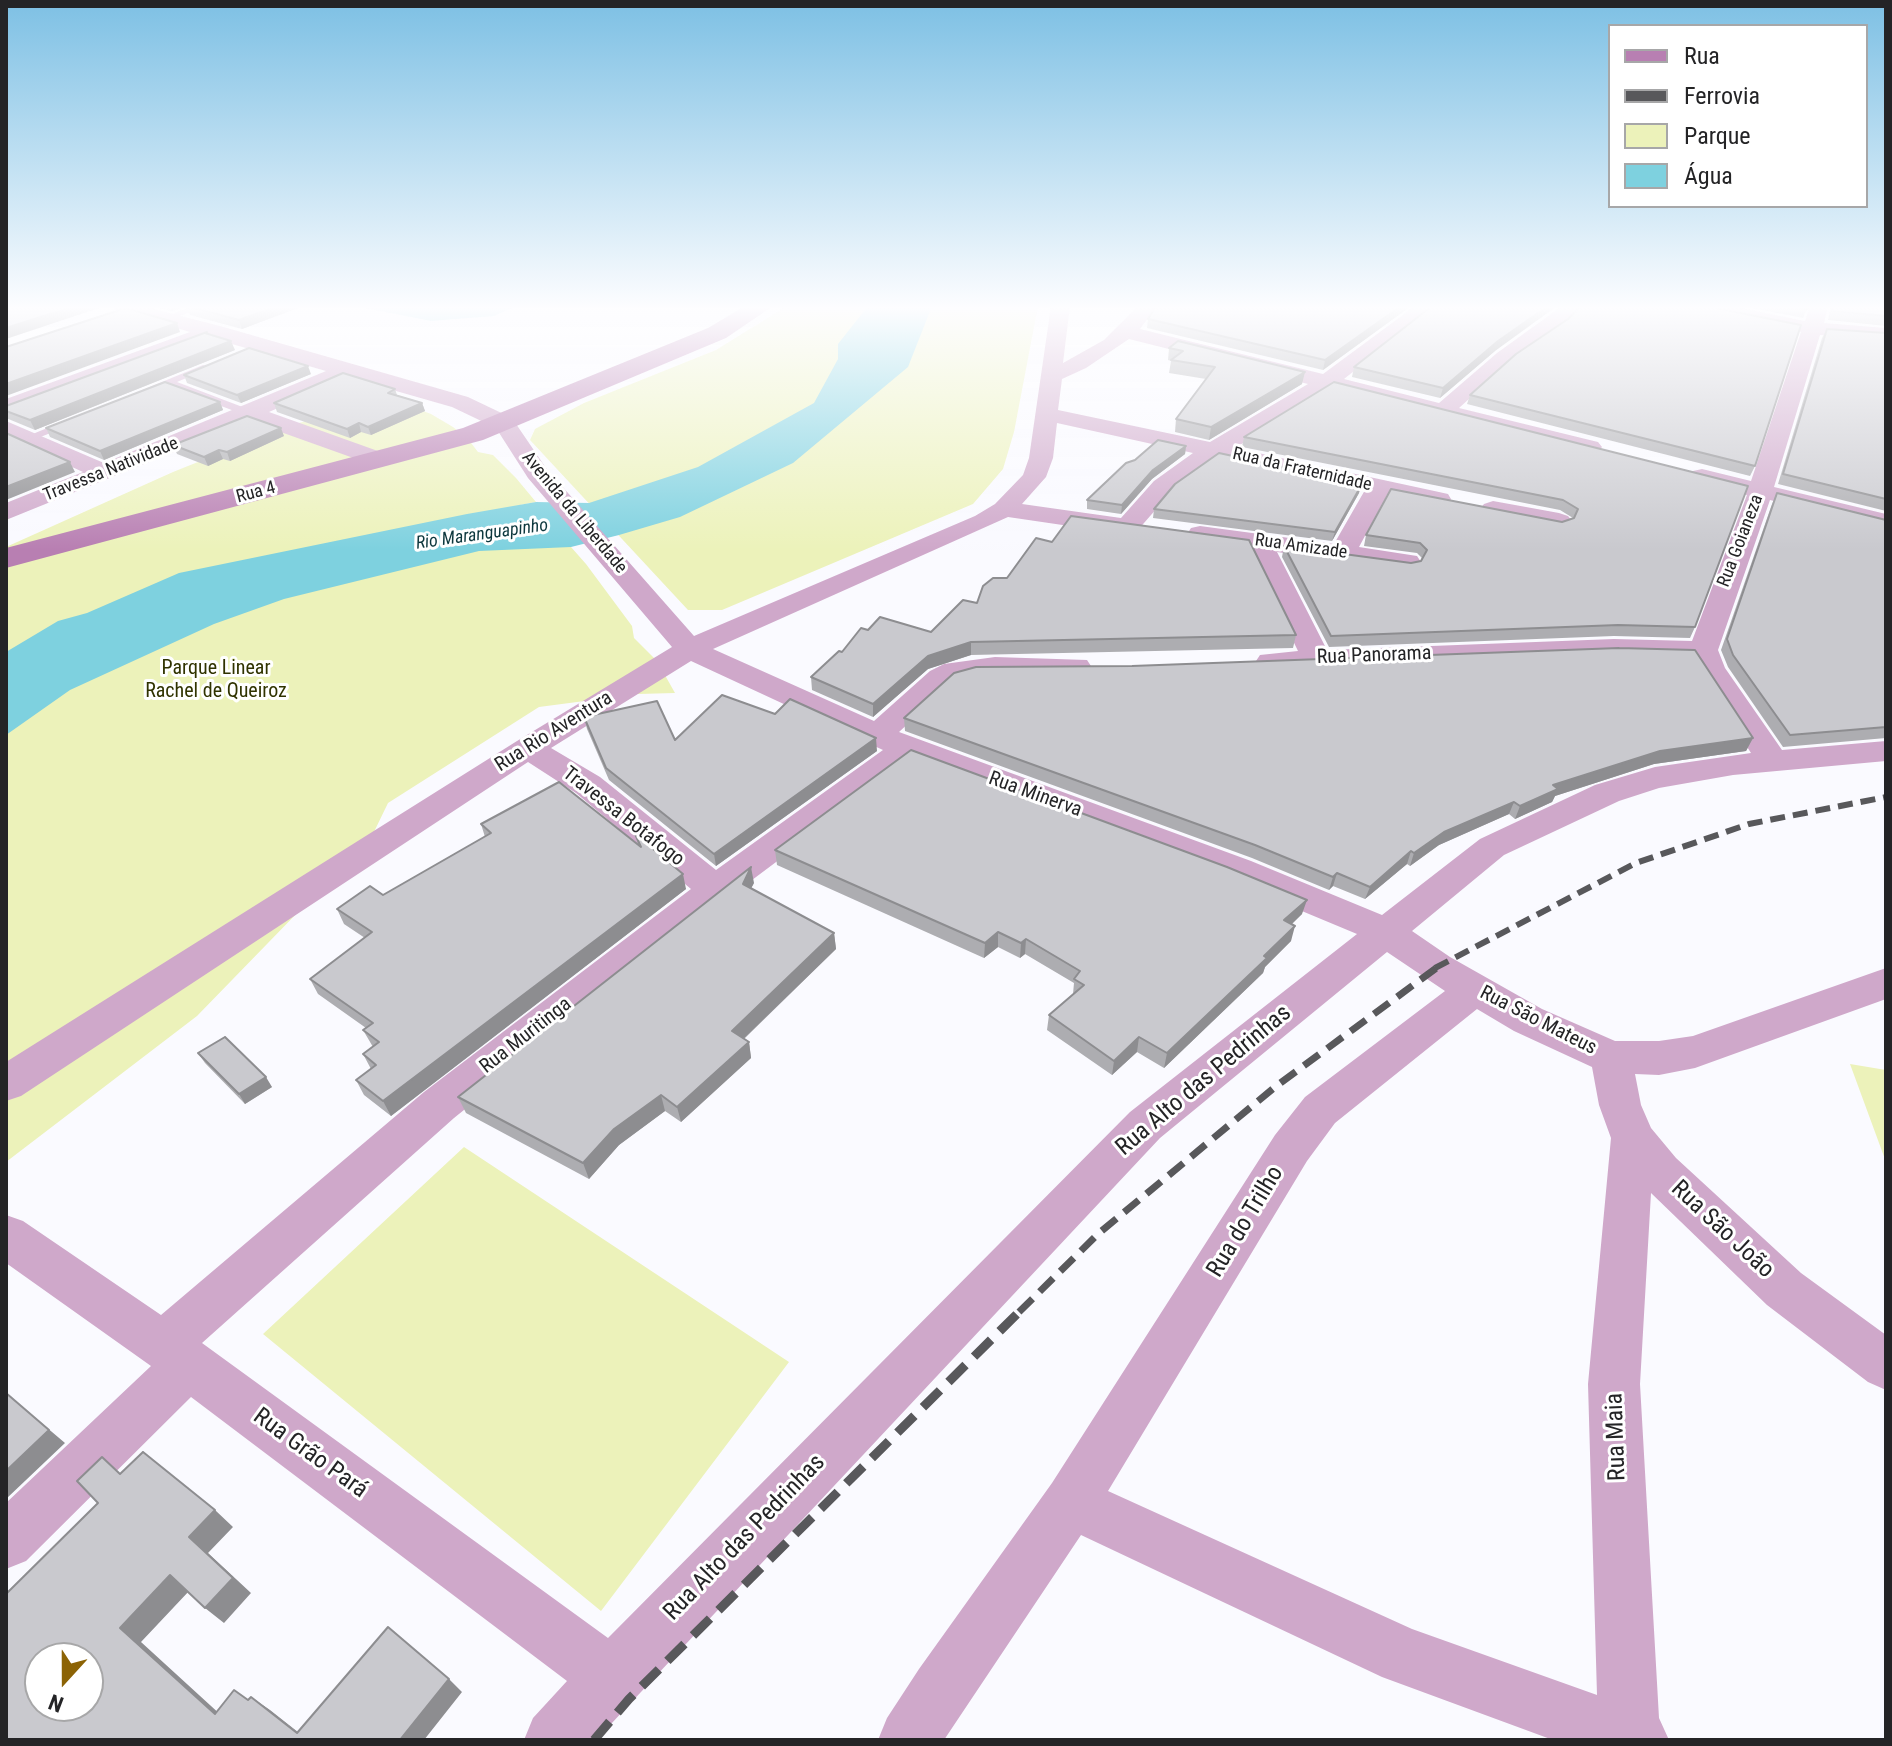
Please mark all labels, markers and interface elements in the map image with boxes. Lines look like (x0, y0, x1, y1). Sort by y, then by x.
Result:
legend (1608, 24, 1868, 208)
text: Rua (1684, 42, 1720, 70)
text: Ferrovia (1684, 82, 1760, 110)
text: Parque (1684, 122, 1751, 150)
text: Água (1684, 162, 1733, 190)
street label: Travessa Natividade (40, 433, 182, 507)
street label: Rua da Fraternidade (1230, 444, 1374, 496)
street label: Avenida da Liberdade (517, 448, 631, 578)
street label: Rua 4 (234, 477, 278, 509)
street label: Rua Goianeza (1714, 492, 1768, 590)
water label: Rio Maranguapinho (415, 515, 549, 555)
street label: Rua Amizade (1253, 530, 1349, 564)
street label: Rua Panorama (1316, 642, 1432, 670)
park label: Parque Linear Rachel de Queiroz (145, 657, 287, 704)
street label: Rua Rio Aventura (491, 686, 617, 778)
street label: Travessa Botafogo (557, 762, 689, 872)
street label: Rua Minerva (985, 767, 1085, 823)
street label: Rua São Mateus (1476, 981, 1600, 1061)
street label: Rua Muritinga (475, 993, 577, 1079)
street label: Rua Alto das Pedrinhas (1111, 999, 1297, 1163)
street label: Rua do Trilho (1202, 1161, 1290, 1283)
street label: Rua São João (1665, 1175, 1779, 1285)
street label: Rua Maia (1601, 1393, 1633, 1481)
street label: Rua Grão Pará (247, 1403, 373, 1505)
street label: Rua Alto das Pedrinhas (658, 1449, 832, 1627)
north arrow (24, 1642, 104, 1722)
text: N (45, 1689, 67, 1717)

